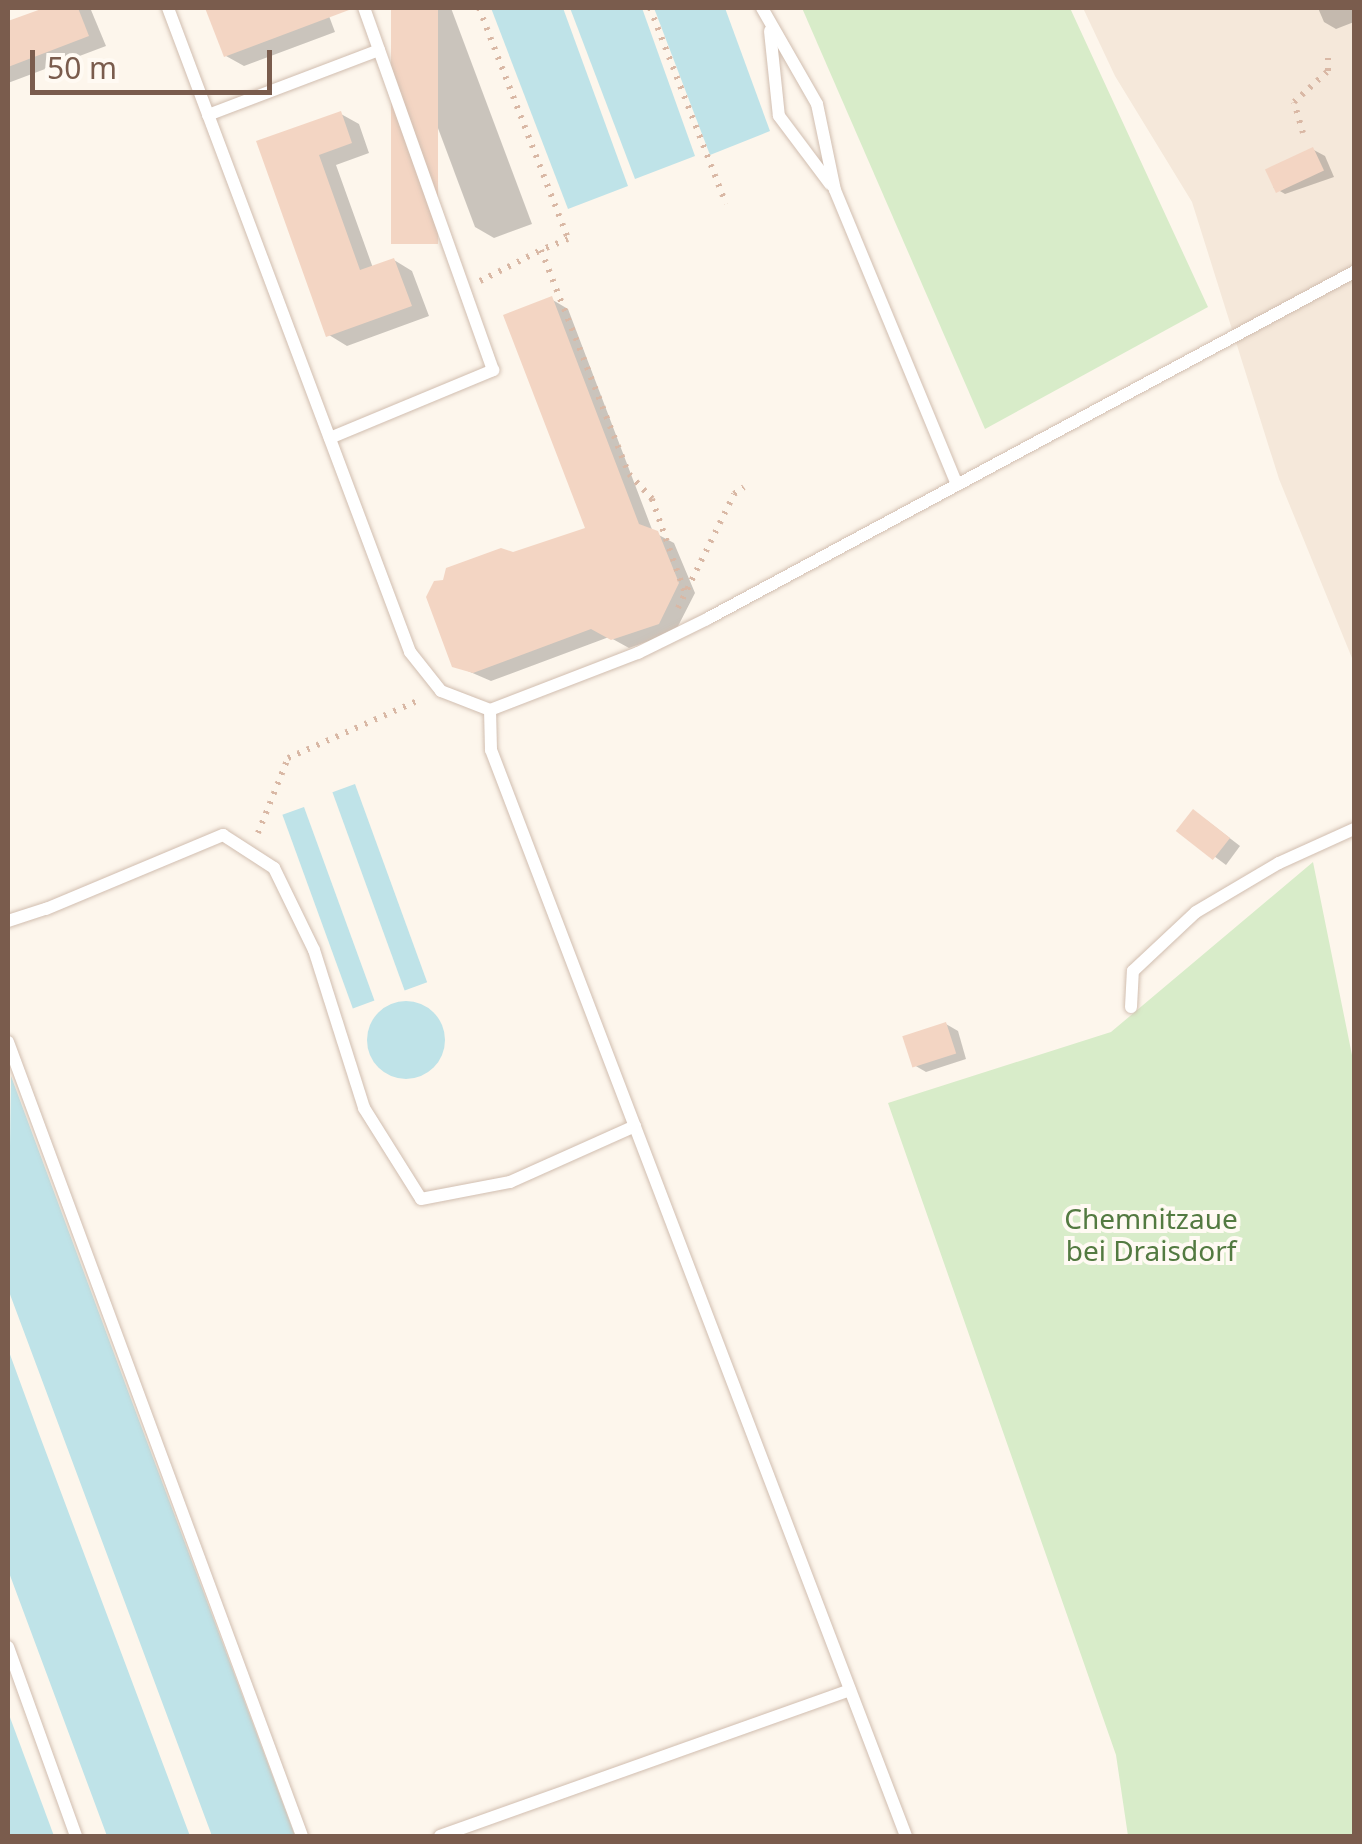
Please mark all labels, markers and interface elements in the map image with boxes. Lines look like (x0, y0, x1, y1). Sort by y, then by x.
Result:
scale bar (35, 30, 278, 92)
text: 50 m (47, 47, 117, 88)
park label: Chemnitzaue bei Draisdorf (1064, 1201, 1238, 1267)

